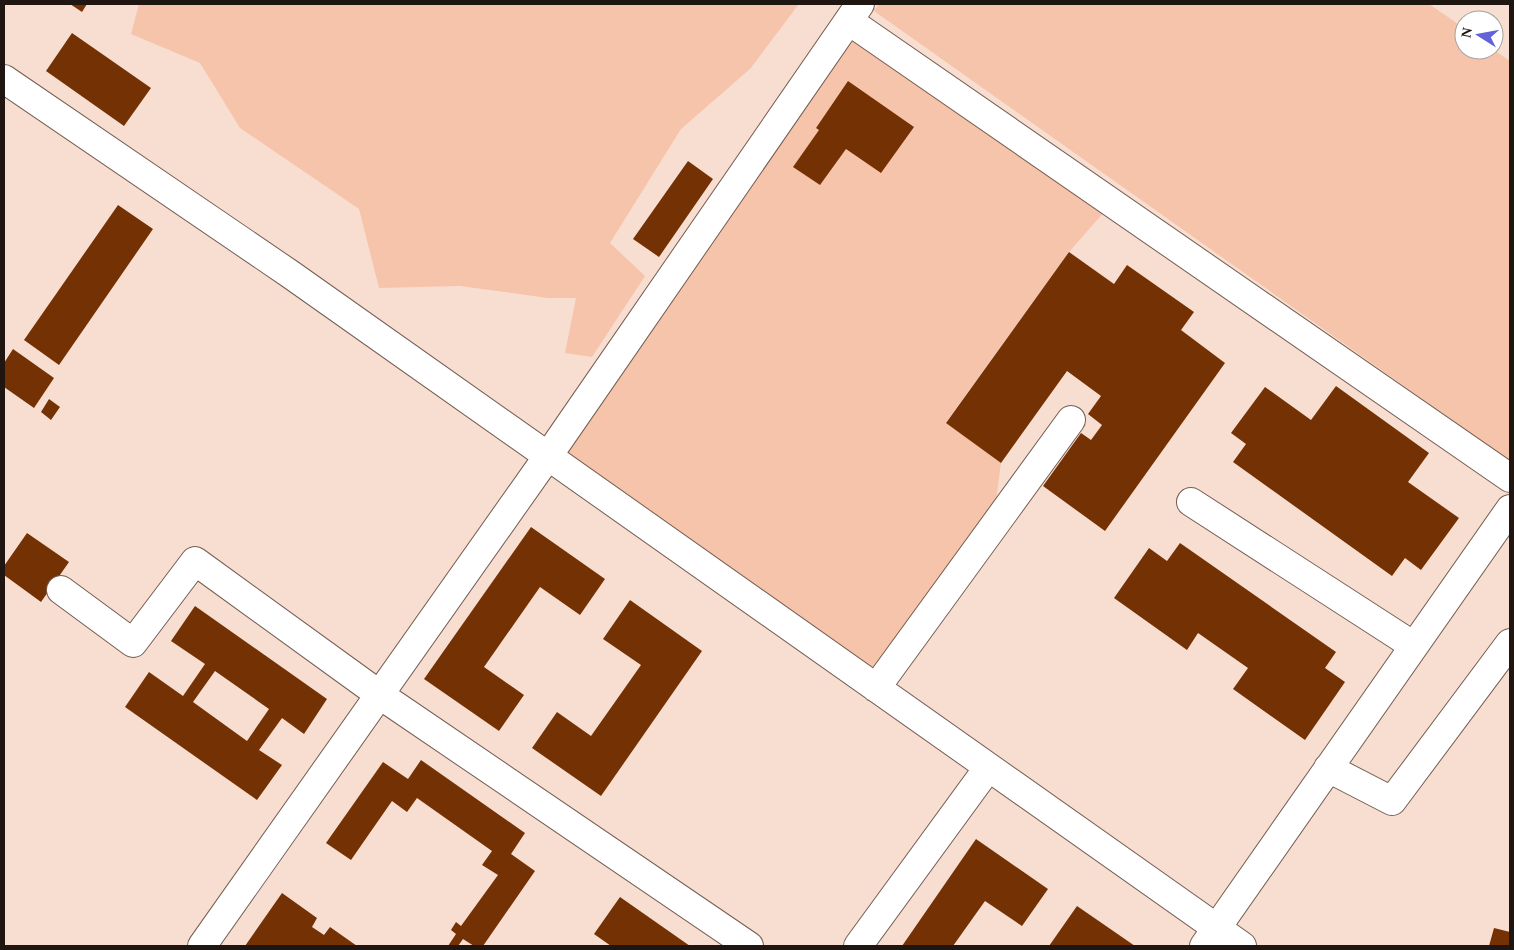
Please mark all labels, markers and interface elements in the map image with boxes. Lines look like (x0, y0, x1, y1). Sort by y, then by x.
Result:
north arrow (1454, 10, 1504, 60)
text: N (1458, 26, 1475, 39)

